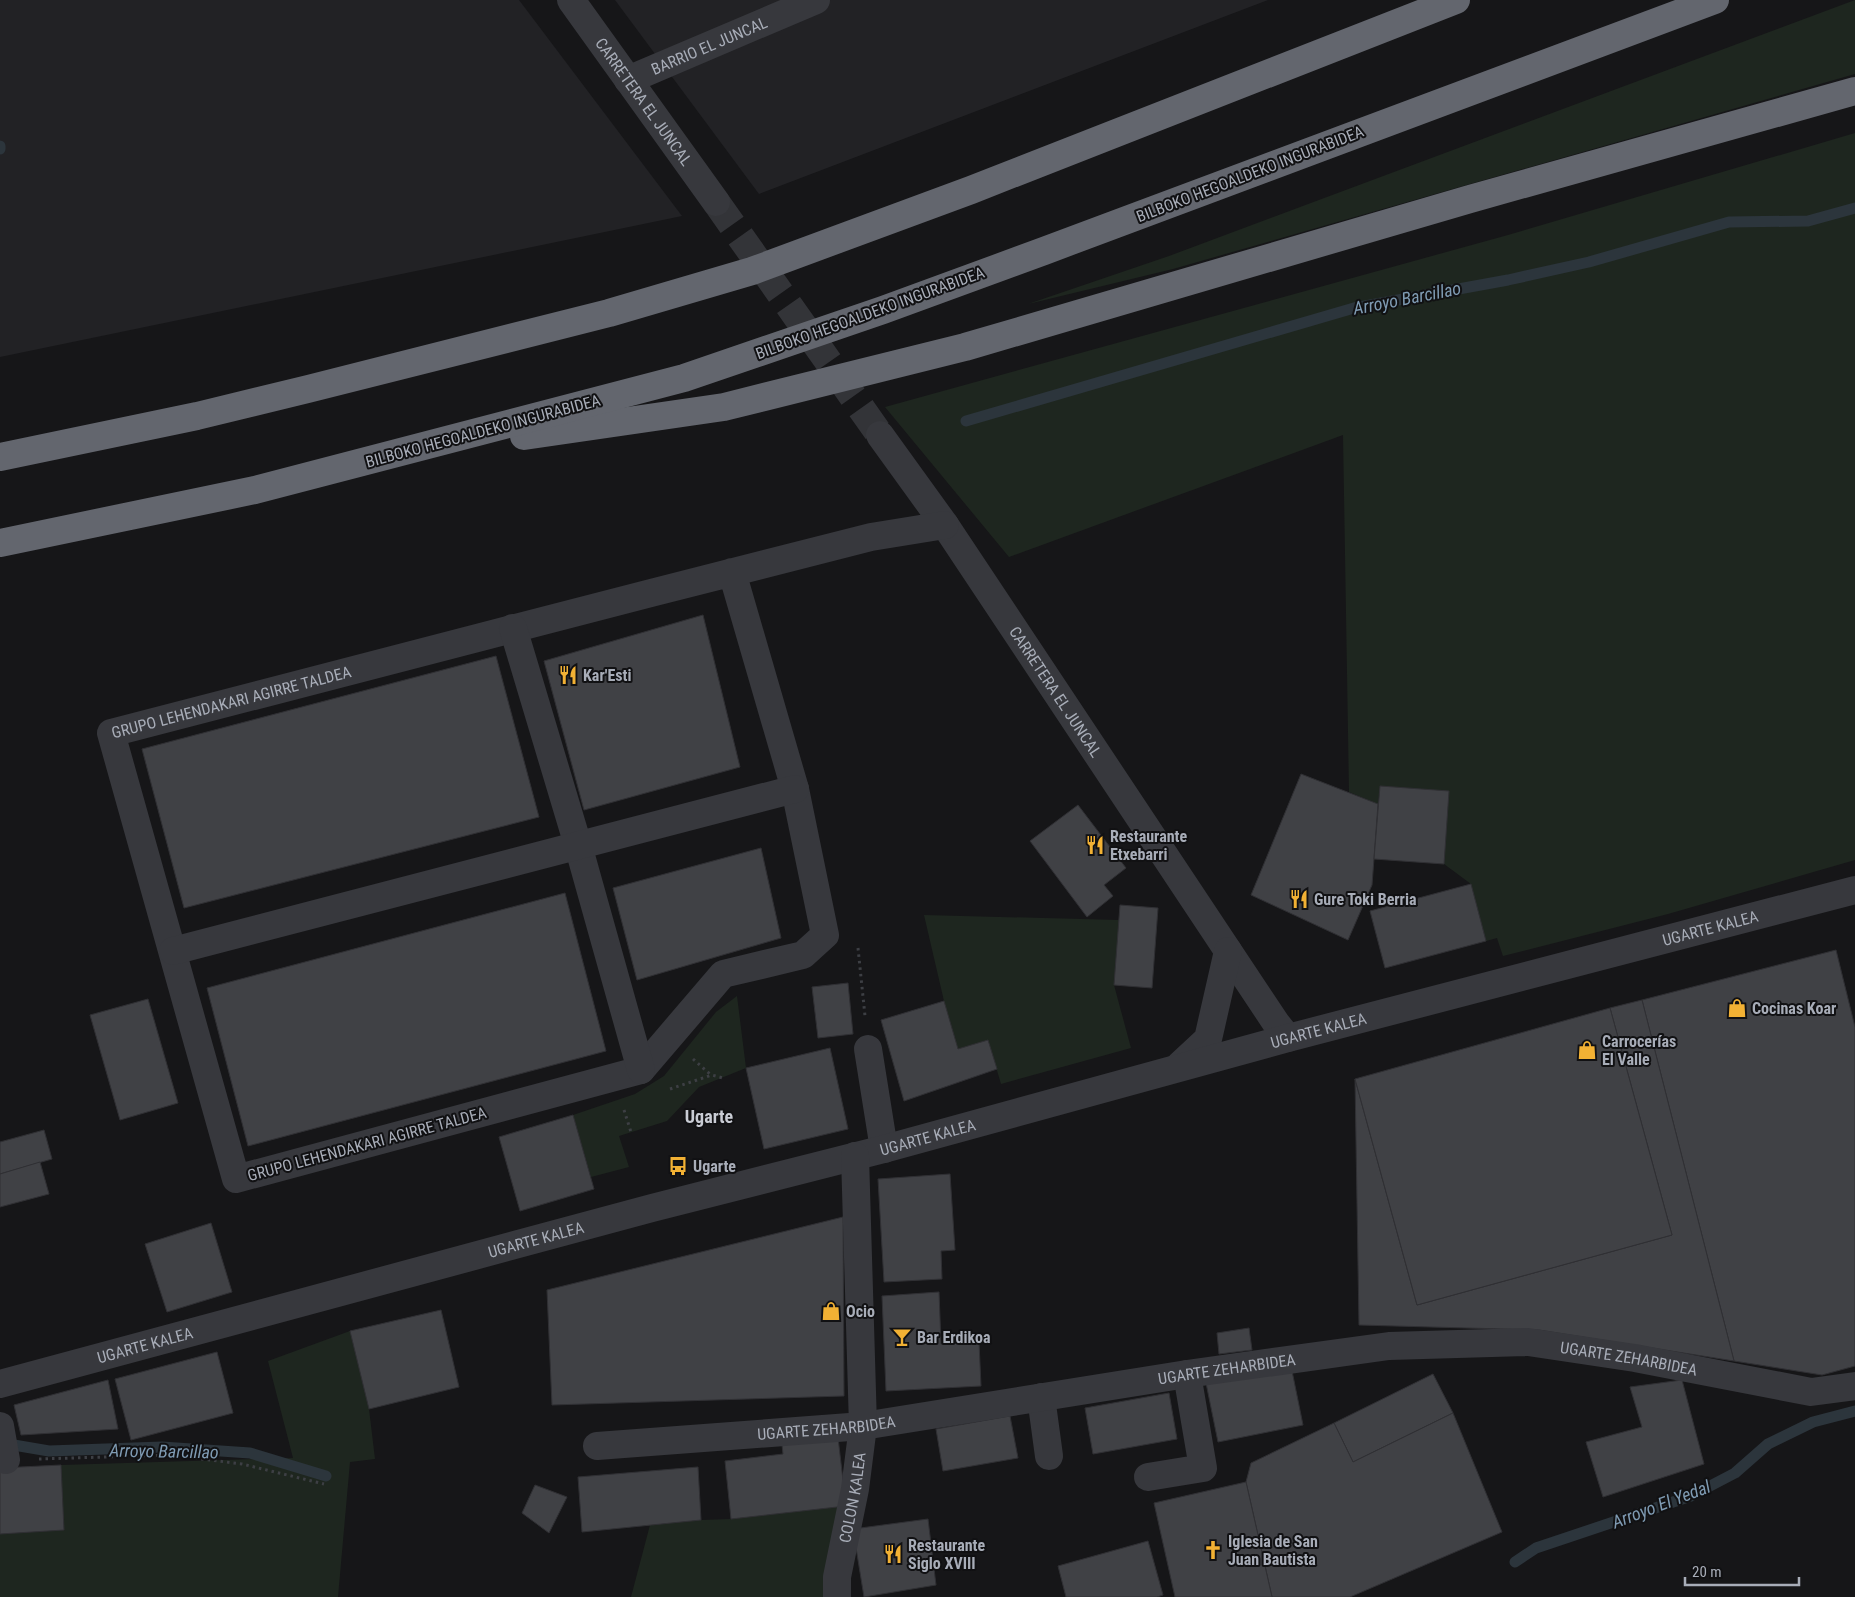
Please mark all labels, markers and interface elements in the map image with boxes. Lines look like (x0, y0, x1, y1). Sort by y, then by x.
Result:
street label: BARRIO EL JUNCAL (648, 12, 770, 79)
street label: CARRETERA EL JUNCAL (592, 34, 696, 170)
street label: BILBOKO HEGOALDEKO INGURABIDEA (1134, 122, 1366, 226)
street label: BILBOKO HEGOALDEKO INGURABIDEA (753, 263, 987, 363)
water label: Arroyo Barcillao (1350, 277, 1463, 319)
street label: BILBOKO HEGOALDEKO INGURABIDEA (364, 390, 602, 472)
street label: CARRETERA EL JUNCAL (1005, 623, 1106, 761)
street label: GRUPO LEHENDAKARI AGIRRE TALDEA (109, 662, 353, 742)
restaurant icon: Kar'Esti (557, 664, 579, 686)
place label: Kar'Esti (583, 666, 631, 685)
place label: Restaurante Etxebarri (1110, 827, 1187, 864)
restaurant icon: Restaurante Etxebarri (1084, 834, 1106, 856)
restaurant icon: Gure Toki Berria (1288, 888, 1310, 910)
place label: Gure Toki Berria (1314, 890, 1417, 909)
street label: UGARTE KALEA (1660, 906, 1760, 949)
shop icon: Cocinas Koar (1726, 997, 1748, 1019)
place label: Cocinas Koar (1752, 999, 1836, 1018)
street label: UGARTE KALEA (1268, 1008, 1368, 1052)
place label: Carrocerías El Valle (1602, 1032, 1676, 1069)
shop icon: Carrocerías El Valle (1576, 1039, 1598, 1061)
street label: GRUPO LEHENDAKARI AGIRRE TALDEA (245, 1103, 489, 1185)
district label: Ugarte (685, 1106, 734, 1127)
street label: UGARTE KALEA (878, 1115, 978, 1159)
bus stop icon: Ugarte (667, 1155, 689, 1177)
place label: Ugarte (693, 1157, 736, 1176)
street label: UGARTE KALEA (486, 1217, 586, 1261)
shop icon: Ocio (820, 1300, 842, 1322)
place label: Ocio (846, 1302, 875, 1321)
street label: UGARTE KALEA (95, 1323, 195, 1367)
bar icon: Bar Erdikoa (891, 1326, 913, 1348)
place label: Bar Erdikoa (917, 1328, 991, 1347)
street label: UGARTE ZEHARBIDEA (1559, 1337, 1699, 1379)
street label: UGARTE ZEHARBIDEA (1157, 1350, 1297, 1388)
street label: UGARTE ZEHARBIDEA (756, 1411, 897, 1443)
water label: Arroyo Barcillao (108, 1440, 219, 1462)
street label: COLON KALEA (835, 1451, 869, 1545)
water label: Arroyo El Yedal (1608, 1475, 1714, 1533)
place label: Iglesia de San Juan Bautista (1228, 1532, 1318, 1569)
place label: Restaurante Siglo XVIII (908, 1536, 985, 1573)
church icon: Iglesia de San Juan Bautista (1202, 1539, 1224, 1561)
restaurant icon: Restaurante Siglo XVIII (882, 1543, 904, 1565)
scale bar (1685, 1554, 1799, 1586)
text: 20 m (1692, 1563, 1722, 1581)

